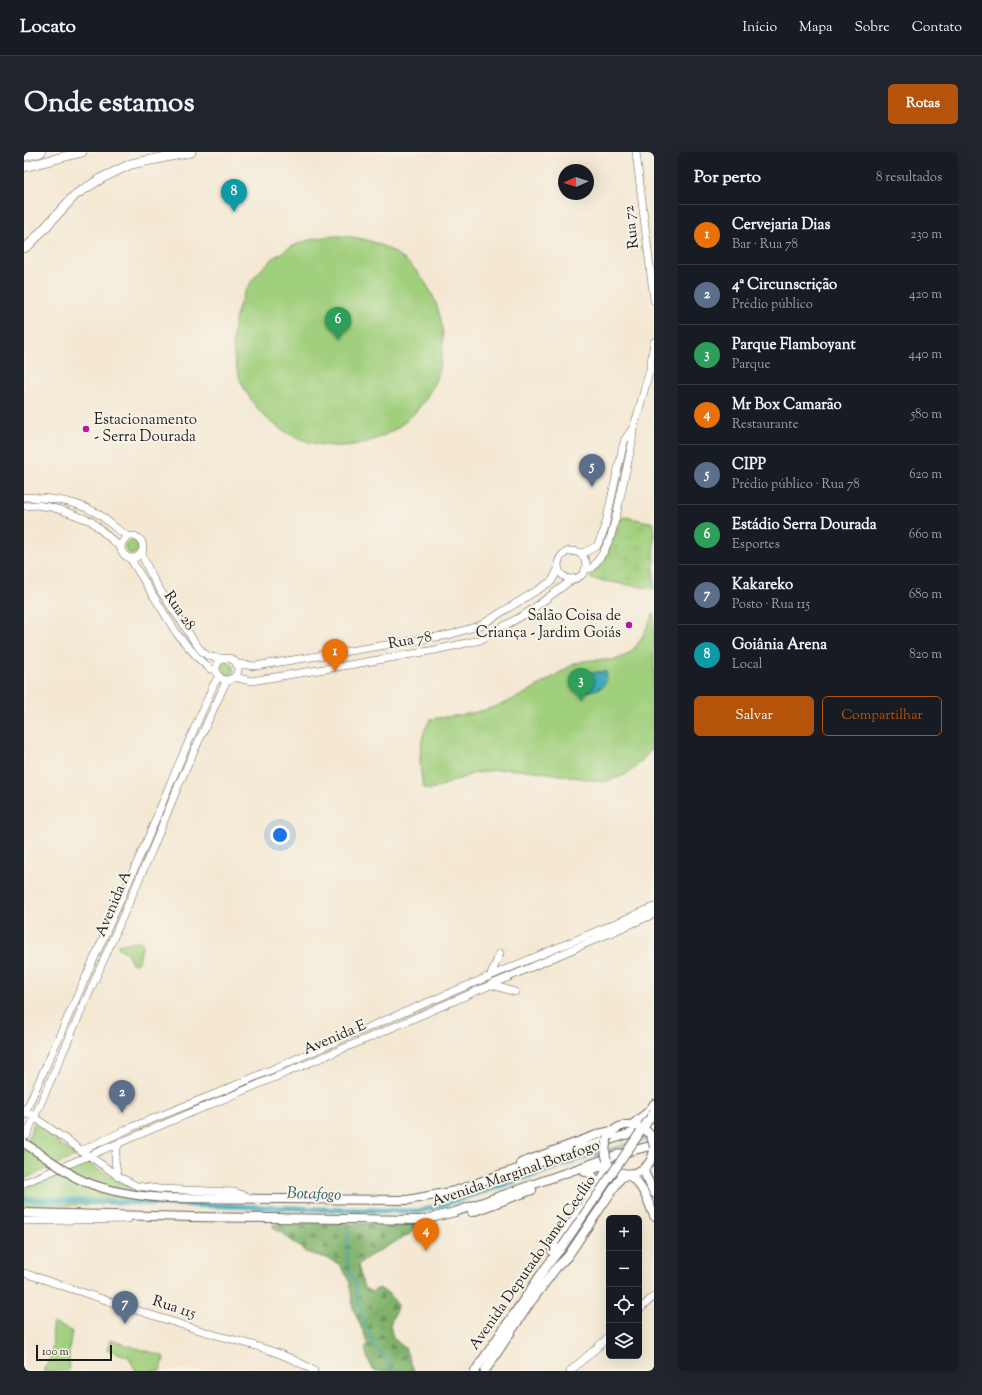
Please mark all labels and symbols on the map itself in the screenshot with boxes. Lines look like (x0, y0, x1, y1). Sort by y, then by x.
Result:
north arrow (558, 164, 594, 200)
pin: 8 (221, 179, 247, 212)
street label: Rua 72 (619, 204, 645, 250)
pin: 6 (325, 307, 351, 340)
place label: Estacionamento - Serra Dourada (94, 410, 197, 448)
marker: Estacionamento - Serra Dourada (81, 424, 91, 434)
pin: 5 (579, 454, 605, 487)
street label: Rua 28 (158, 587, 200, 635)
place label: Salão Coisa de Criança - Jardim Goiás (476, 606, 621, 644)
marker: Salão Coisa de Criança - Jardim Goiás (624, 620, 634, 630)
street label: Rua 78 (386, 627, 434, 655)
pin: 1 (322, 639, 348, 672)
pin: 3 (568, 668, 594, 701)
your location (270, 825, 290, 845)
street label: Avenida A (91, 868, 137, 940)
street label: Avenida E (300, 1015, 370, 1061)
pin: 2 (109, 1080, 135, 1113)
street label: Avenida Marginal Botafogo (429, 1135, 603, 1213)
street label: Avenida Deputado Jamel Cecílio (465, 1171, 601, 1355)
water label: Botafogo (286, 1183, 342, 1207)
pin: 4 (413, 1218, 439, 1251)
pin: 7 (112, 1291, 138, 1324)
street label: Rua 115 (150, 1291, 198, 1325)
scale bar (36, 1343, 112, 1362)

